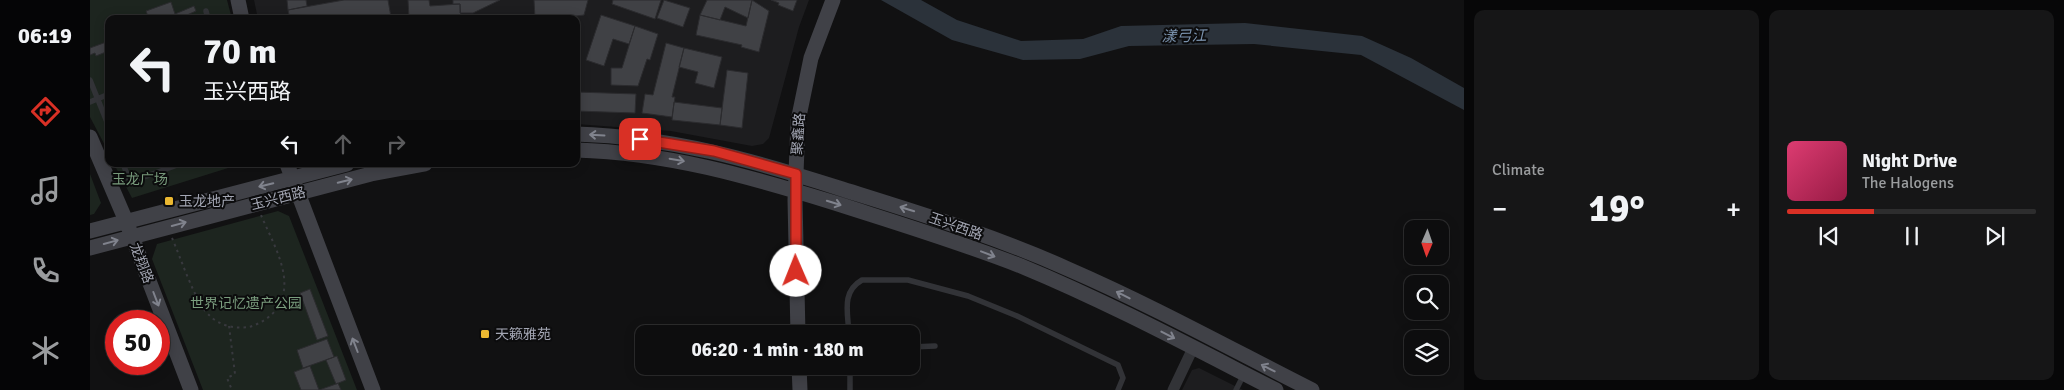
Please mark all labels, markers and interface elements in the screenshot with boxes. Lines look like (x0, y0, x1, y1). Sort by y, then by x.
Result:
text: 06:19 (18, 22, 72, 49)
water label: 漾弓江 (1161, 27, 1209, 45)
text: 70 m (203, 30, 277, 73)
icon: left (120, 35, 185, 100)
text: 玉兴西路 (203, 78, 291, 105)
icon: directions (28, 94, 63, 129)
street label: 聚鑫路 (789, 112, 808, 156)
pin (619, 118, 661, 160)
icon: arrive (626, 125, 654, 153)
icon: left (276, 130, 304, 158)
icon: ahead (329, 130, 357, 158)
icon: right (382, 130, 410, 158)
one-way arrow (590, 131, 606, 140)
text: Night Drive (1862, 149, 1957, 173)
one-way arrow (669, 156, 685, 166)
text: Climate (1492, 160, 1545, 180)
park label: 玉龙广场 (112, 171, 168, 188)
icon: music (28, 173, 63, 208)
text: The Halogens (1862, 173, 1954, 193)
one-way arrow (336, 176, 352, 185)
one-way arrow (258, 180, 274, 190)
street label: 玉兴西路 (249, 183, 307, 214)
text: 19° (1588, 185, 1645, 232)
text: − (1492, 192, 1507, 226)
text: + (1726, 192, 1741, 226)
place label: 玉龙地产 (179, 193, 235, 210)
marker: 玉龙地产 (163, 195, 175, 207)
one-way arrow (825, 199, 841, 208)
one-way arrow (900, 204, 916, 214)
street label: 玉兴西路 (927, 209, 985, 244)
one-way arrow (171, 219, 187, 228)
north arrow (1404, 220, 1449, 265)
map controls (1404, 220, 1449, 375)
icon: previous (1815, 222, 1843, 250)
icon: pause (1898, 222, 1926, 250)
icon: next (1981, 222, 2009, 250)
one-way arrow (103, 237, 119, 246)
street label: 龙翔路 (126, 241, 157, 286)
position arrow (769, 244, 821, 296)
one-way arrow (980, 250, 995, 259)
icon: phone (28, 253, 63, 288)
button: search (1404, 275, 1449, 320)
one-way arrow (1116, 290, 1131, 300)
one-way arrow (152, 291, 161, 307)
park label: 世界记忆遗产公园 (190, 295, 302, 312)
speed limit sign: 50 (105, 310, 170, 375)
place label: 天籁雅苑 (495, 326, 551, 343)
marker: 天籁雅苑 (479, 328, 491, 340)
one-way arrow (1160, 330, 1175, 340)
button: layers (1404, 330, 1449, 375)
icon: climate (28, 333, 63, 368)
one-way arrow (350, 337, 359, 352)
text: 06:20 · 1 min · 180 m (691, 338, 864, 362)
one-way arrow (1261, 363, 1276, 373)

